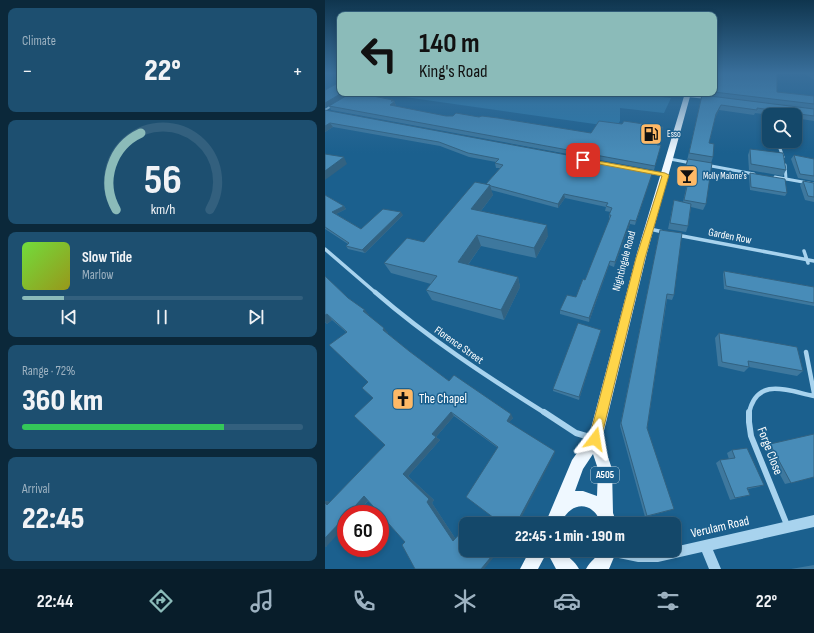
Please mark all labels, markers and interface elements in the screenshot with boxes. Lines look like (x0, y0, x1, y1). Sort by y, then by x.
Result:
text: 140 m (419, 27, 480, 60)
icon: left (353, 28, 405, 80)
text: Climate (22, 33, 56, 49)
text: 22° (144, 53, 181, 89)
text: − (22, 58, 33, 85)
text: + (292, 58, 303, 85)
text: King's Road (419, 61, 488, 82)
map controls (762, 108, 802, 148)
button: search (762, 108, 802, 148)
fuel station icon: Esso (638, 121, 664, 147)
place label: Esso (667, 129, 681, 140)
pin (566, 143, 600, 177)
icon: arrive (572, 149, 594, 171)
text: 56 (144, 156, 181, 205)
bar icon: Molly Malone's (674, 163, 700, 189)
place label: Molly Malone's (703, 171, 747, 182)
text: km/h (150, 201, 175, 218)
street label: Garden Row (707, 225, 753, 247)
street label: Nightingale Road (610, 229, 638, 293)
text: Slow Tide (82, 248, 132, 267)
text: Marlow (82, 267, 114, 283)
icon: previous (58, 306, 80, 328)
icon: pause (151, 306, 173, 328)
icon: next (245, 306, 267, 328)
street label: Florence Street (432, 323, 486, 367)
text: Range · 72% (22, 363, 75, 379)
text: 360 km (22, 383, 103, 419)
church icon: The Chapel (390, 386, 416, 412)
place label: The Chapel (419, 391, 467, 407)
position arrow (574, 418, 616, 460)
street label: Forge Close (754, 425, 786, 477)
road number: A505 (591, 467, 619, 483)
text: Arrival (22, 481, 50, 497)
text: 22:45 (22, 501, 84, 537)
speed limit sign: 60 (337, 505, 389, 557)
street label: Verulam Road (689, 513, 751, 541)
text: 22:45 · 1 min · 190 m (515, 527, 625, 546)
icon: directions (147, 587, 175, 615)
icon: music (248, 587, 276, 615)
icon: phone (350, 587, 378, 615)
icon: climate (451, 587, 479, 615)
icon: car (553, 587, 581, 615)
icon: filters (654, 587, 682, 615)
text: 22:44 (37, 591, 73, 612)
text: 22° (756, 591, 777, 612)

